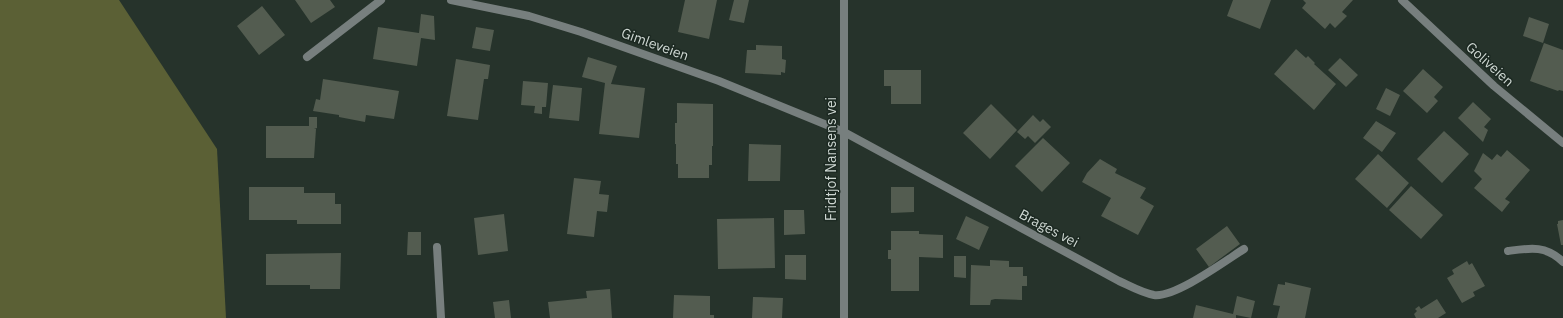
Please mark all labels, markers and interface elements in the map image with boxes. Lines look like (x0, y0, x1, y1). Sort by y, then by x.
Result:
street label: Gimleveien (619, 23, 691, 65)
street label: Goliveien (1462, 38, 1518, 90)
street label: Fridtjof Nansens vei (822, 97, 840, 221)
street label: Brages vei (1016, 205, 1082, 251)

